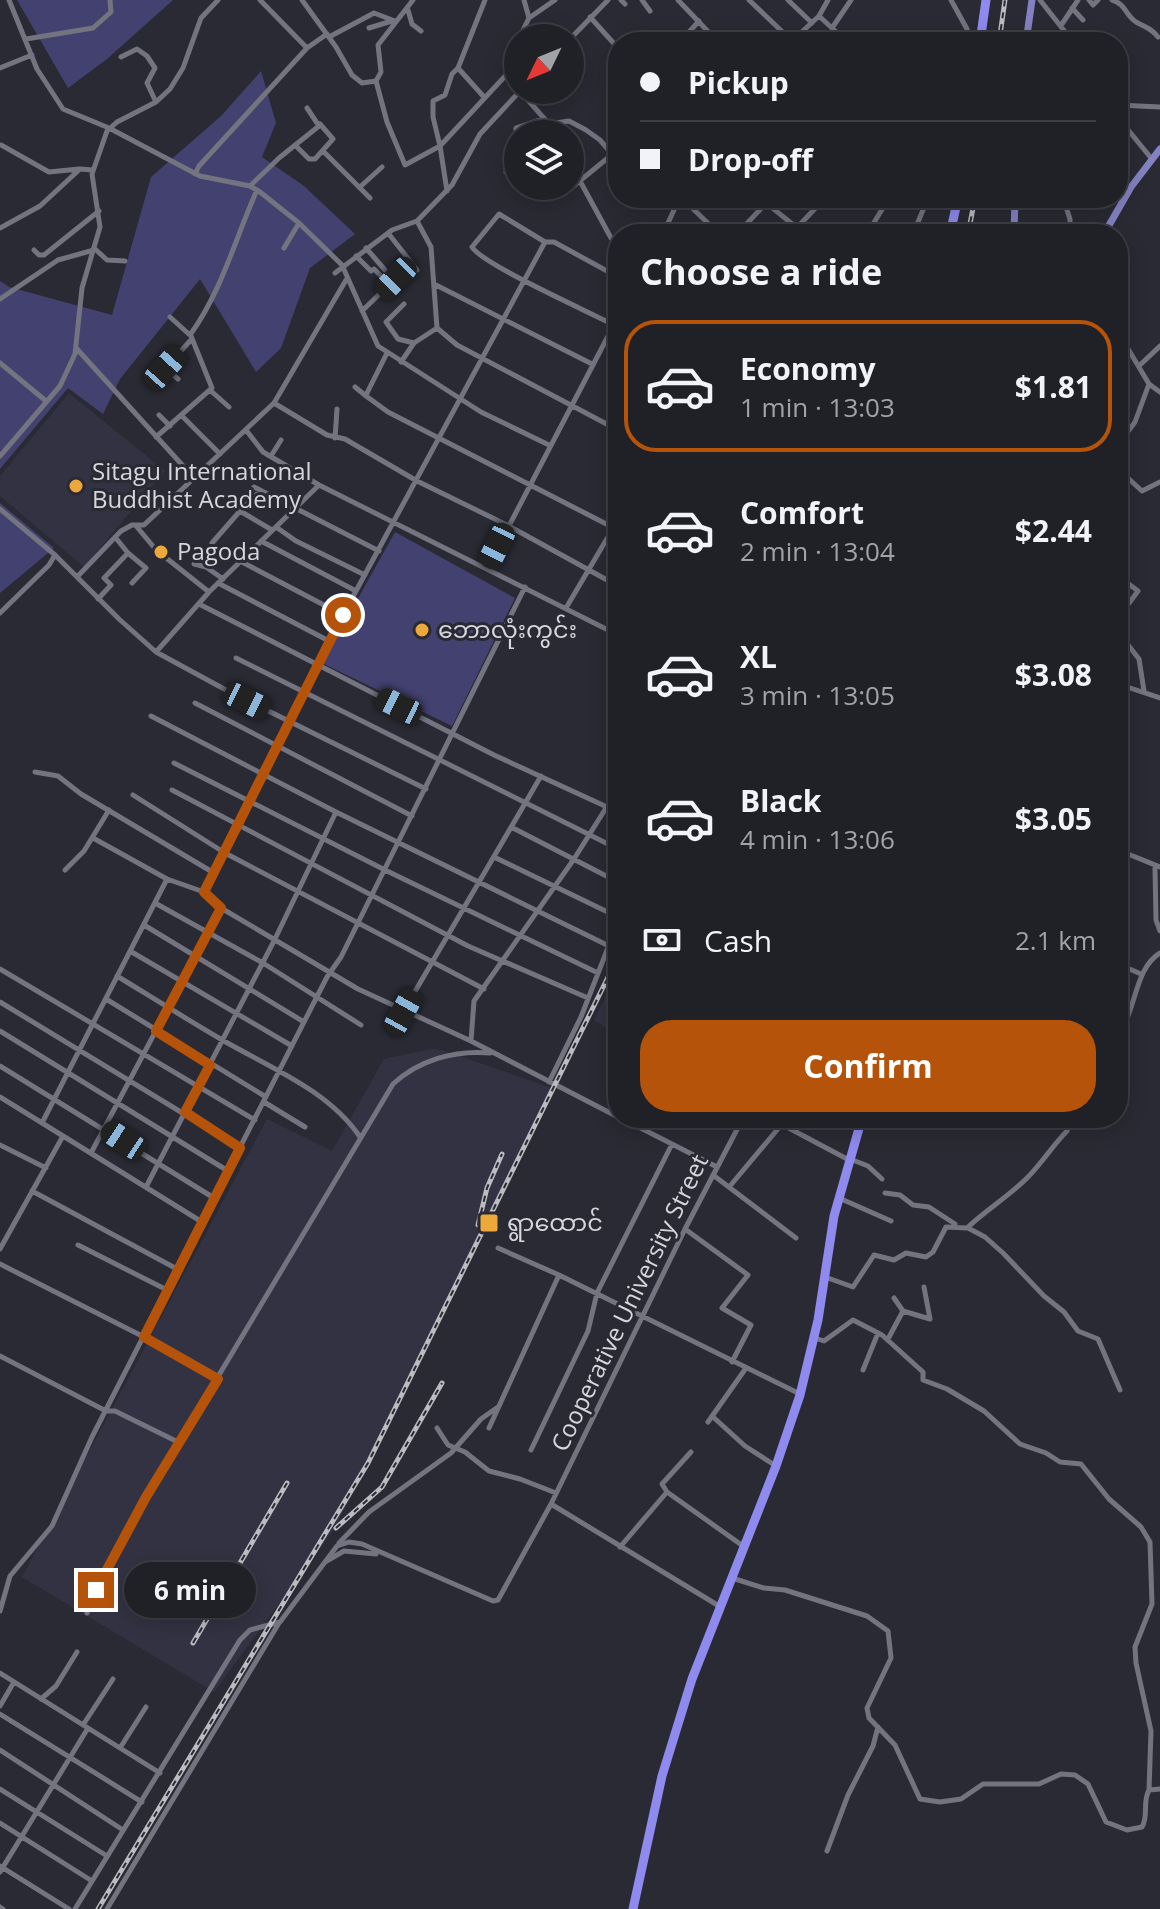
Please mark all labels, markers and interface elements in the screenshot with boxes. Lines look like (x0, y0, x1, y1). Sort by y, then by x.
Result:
north arrow (504, 24, 584, 104)
map controls (504, 24, 584, 200)
text: Pickup (688, 62, 789, 103)
button: layers (504, 120, 584, 200)
text: Drop-off (688, 139, 813, 180)
text: Choose a ride (640, 247, 882, 296)
car (371, 252, 421, 304)
car (140, 342, 190, 394)
text: Economy (740, 348, 876, 389)
icon: car (644, 350, 716, 422)
text: $1.81 (1015, 366, 1092, 407)
text: 1 min · 13:03 (740, 389, 895, 425)
place label: Sitagu International Buddhist Academy (92, 454, 312, 515)
marker: Sitagu International Buddhist Academy (67, 477, 85, 495)
text: Comfort (740, 492, 864, 533)
icon: car (644, 494, 716, 566)
text: $2.44 (1015, 510, 1092, 551)
car (476, 519, 518, 573)
text: 2 min · 13:04 (740, 533, 895, 569)
place label: Pagoda (177, 534, 260, 567)
marker: Pagoda (152, 543, 170, 561)
route start (325, 597, 361, 633)
place label: ဘောလုံးကွင်း (438, 612, 577, 649)
marker: ဘောလုံးကွင်း (413, 621, 431, 639)
text: XL (740, 636, 777, 677)
icon: car (644, 638, 716, 710)
text: $3.08 (1015, 654, 1092, 695)
text: 3 min · 13:05 (740, 677, 895, 713)
car (220, 680, 274, 722)
car (372, 685, 426, 727)
text: Black (740, 780, 821, 821)
icon: car (644, 782, 716, 854)
text: $3.05 (1015, 798, 1092, 839)
text: 4 min · 13:06 (740, 821, 895, 857)
icon: cash (640, 918, 684, 962)
text: Cash (704, 920, 772, 961)
text: 2.1 km (1015, 922, 1096, 958)
car (381, 985, 425, 1039)
button: Confirm (640, 1020, 1096, 1112)
car (96, 1117, 150, 1163)
street label: Cooperative University Street (542, 1148, 715, 1456)
place label: ရွာထောင် (507, 1205, 603, 1242)
marker: ရွာထောင် (478, 1212, 500, 1234)
callout: 6 min (124, 1562, 256, 1618)
route end (78, 1572, 114, 1608)
text: 6 min (154, 1572, 226, 1608)

